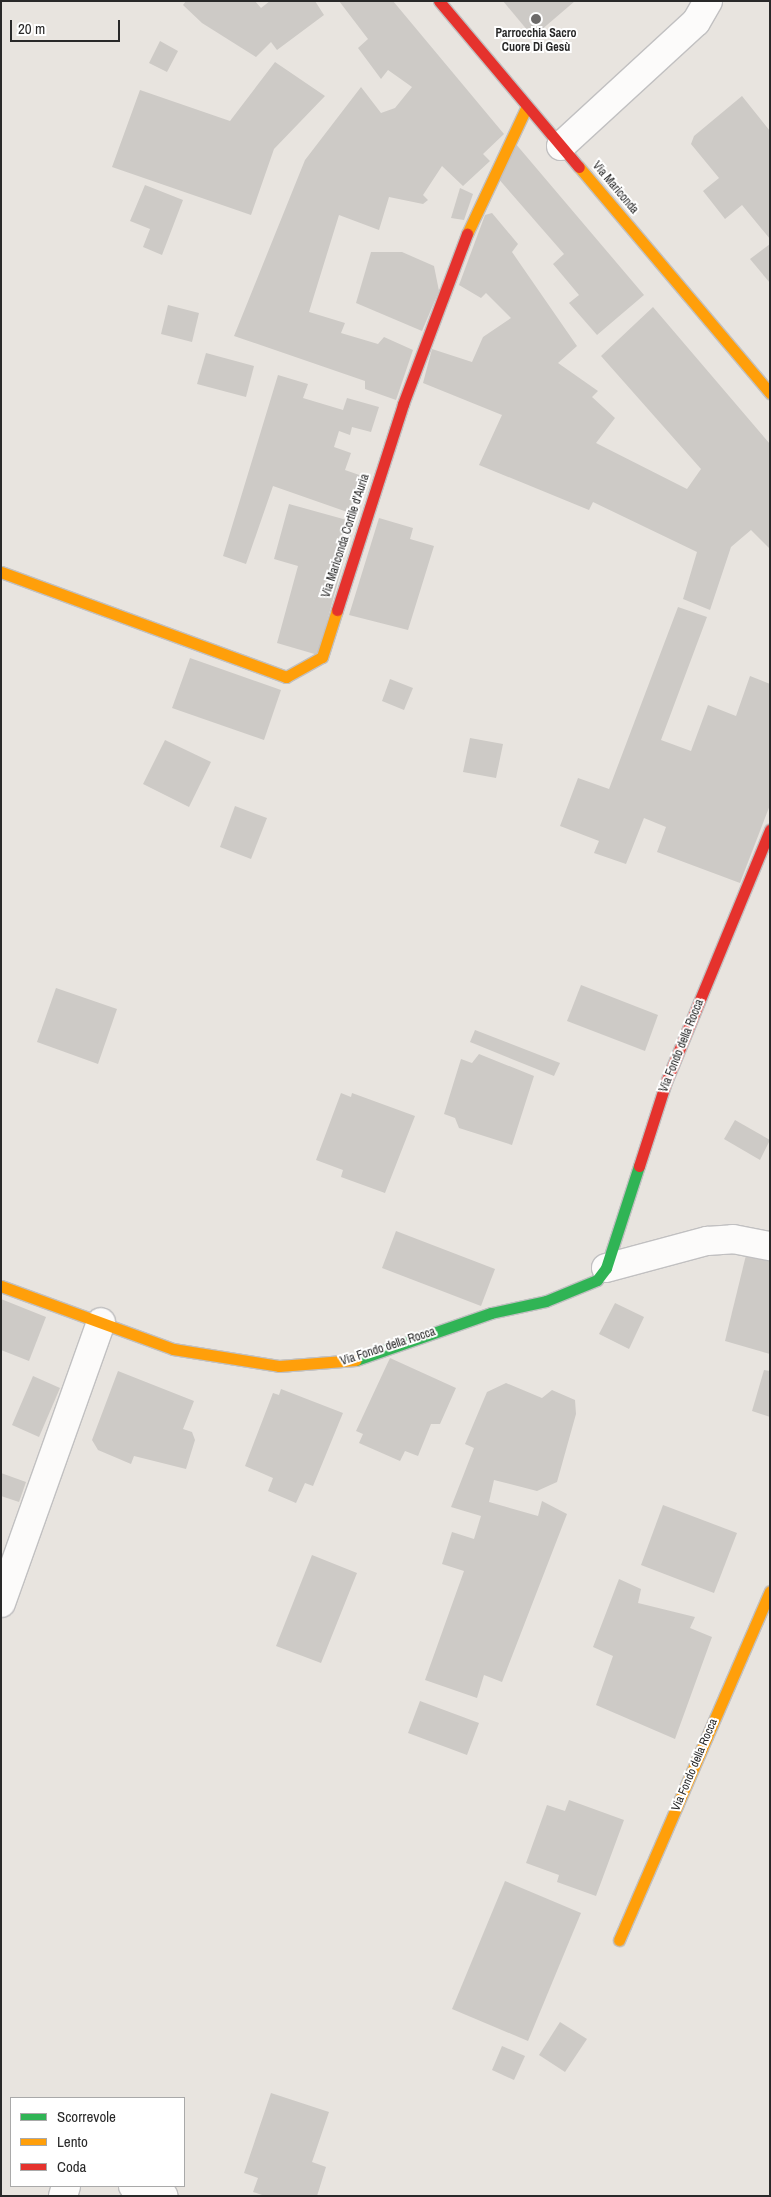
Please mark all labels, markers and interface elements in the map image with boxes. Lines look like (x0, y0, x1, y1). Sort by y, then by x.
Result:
scale bar (12, 10, 122, 42)
marker: Parrocchia Sacro Cuore Di Gesù (530, 13, 542, 25)
text: 20 m (18, 18, 45, 39)
place label: Parrocchia Sacro Cuore Di Gesù (496, 27, 576, 55)
street label: Via Mariconda (589, 159, 641, 217)
street label: Via Mariconda Cortile d'Auria (319, 472, 373, 600)
street label: Via Fondo della Rocca (657, 997, 707, 1095)
street label: Via Fondo della Rocca (339, 1325, 437, 1369)
street label: Via Fondo della Rocca (669, 1717, 721, 1813)
legend (10, 2097, 185, 2187)
text: Scorrevole (57, 2106, 116, 2127)
text: Lento (57, 2131, 88, 2152)
text: Coda (57, 2156, 86, 2177)

